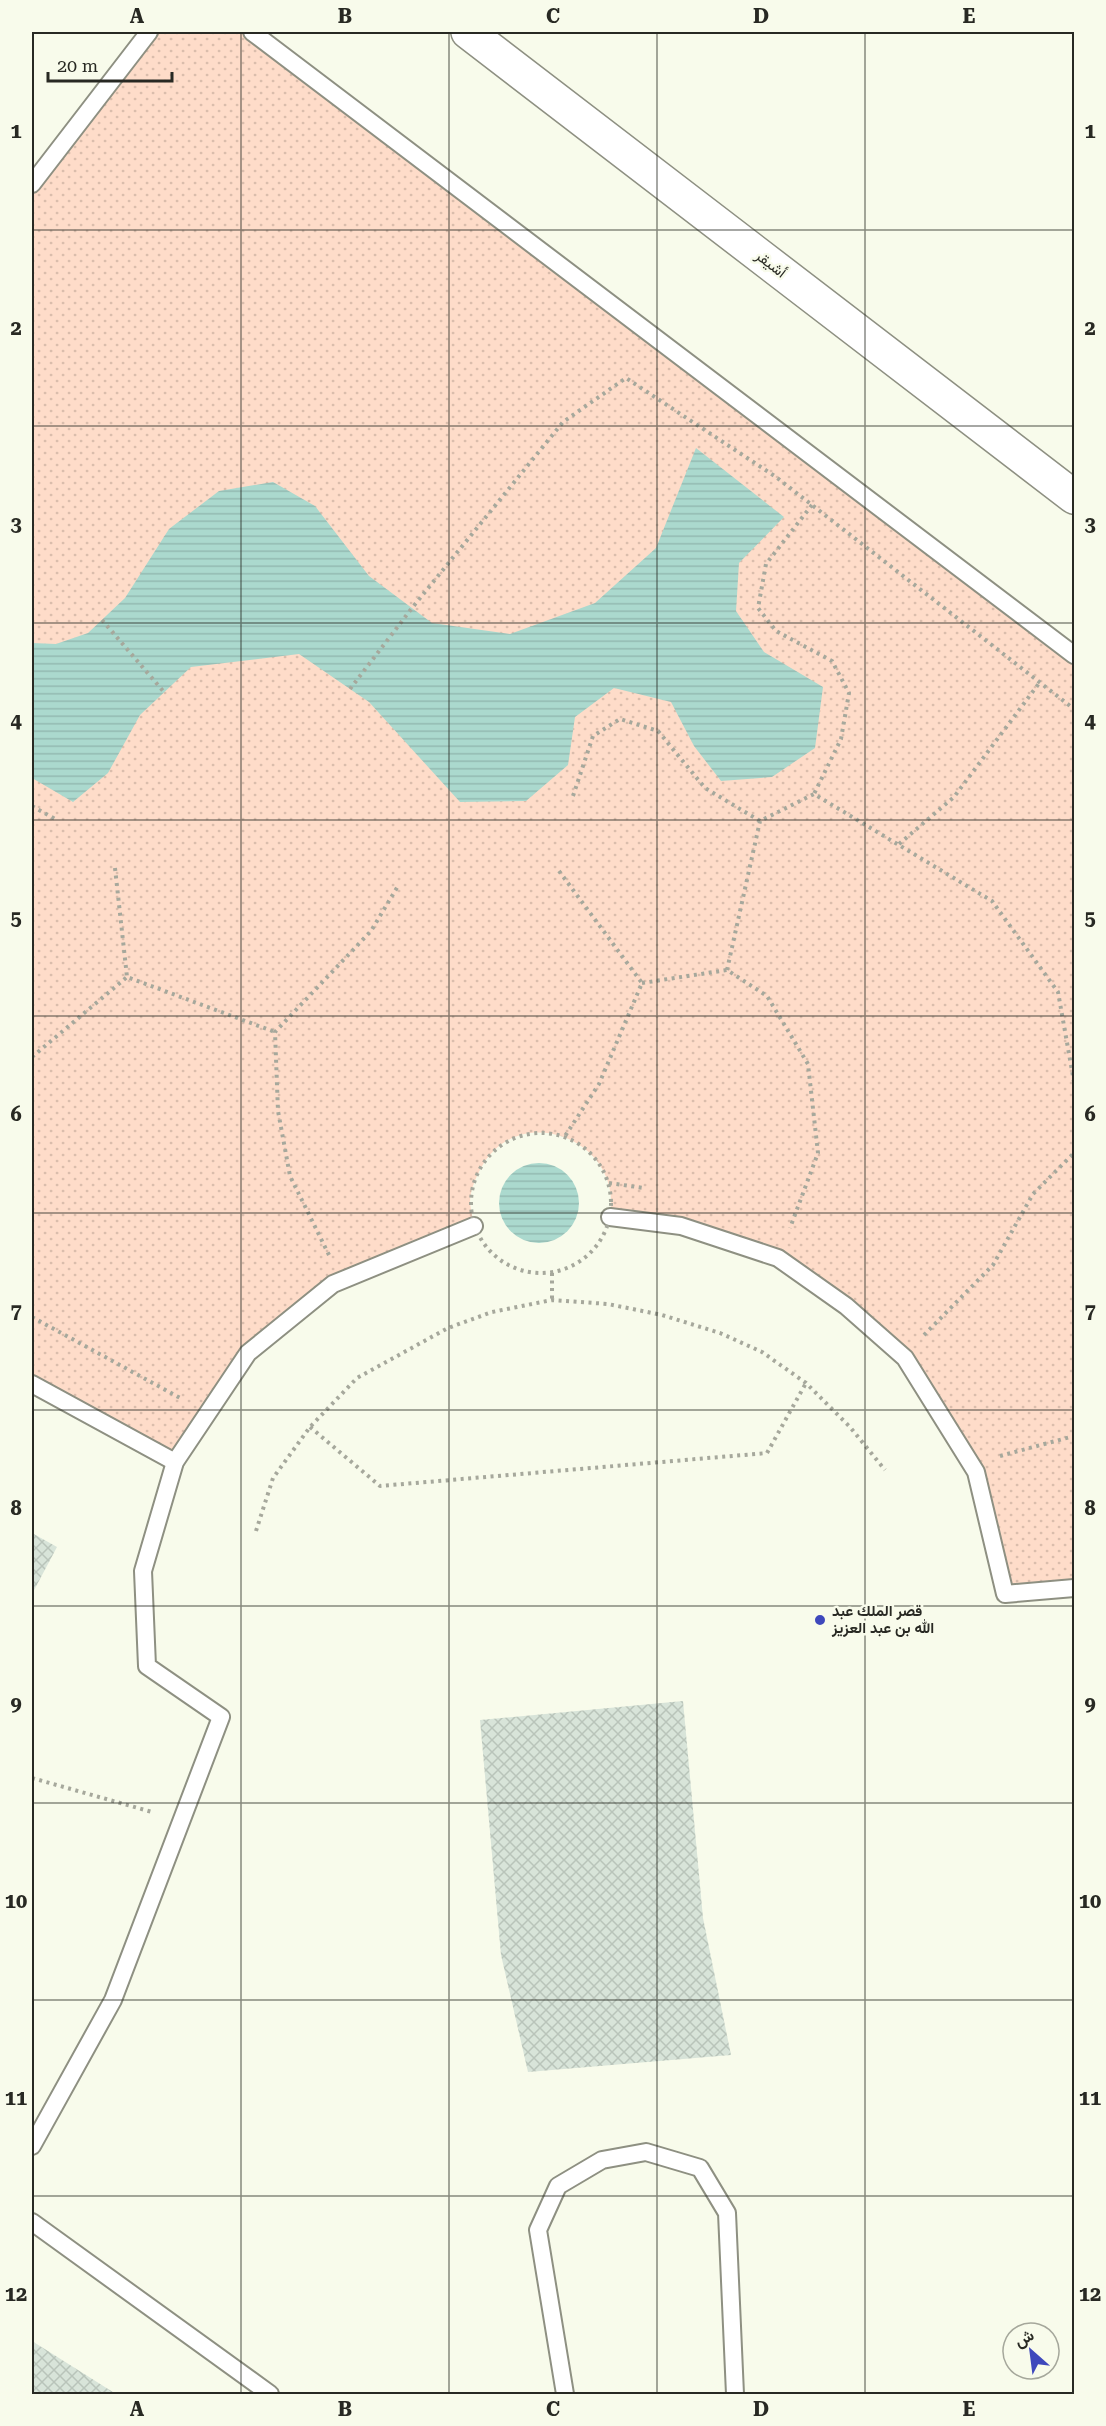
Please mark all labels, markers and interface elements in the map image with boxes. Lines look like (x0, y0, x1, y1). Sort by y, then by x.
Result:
text: A (130, 4, 145, 28)
text: B (338, 4, 352, 28)
text: C (546, 4, 560, 28)
text: D (753, 4, 769, 28)
text: E (963, 4, 976, 28)
scale bar (48, 45, 172, 83)
text: 20 m (57, 55, 98, 76)
text: 1 (10, 119, 22, 143)
text: 1 (1084, 119, 1096, 143)
street label: أشيقر (751, 246, 790, 282)
text: 2 (10, 316, 22, 340)
text: 2 (1084, 316, 1096, 340)
text: 3 (10, 512, 22, 536)
text: 3 (1084, 512, 1096, 536)
text: 4 (10, 709, 22, 733)
text: 4 (1084, 709, 1096, 733)
text: 5 (10, 906, 22, 930)
text: 5 (1084, 906, 1096, 930)
text: 6 (10, 1102, 22, 1126)
text: 6 (1084, 1102, 1096, 1126)
text: 7 (10, 1299, 22, 1323)
text: 7 (1084, 1299, 1096, 1323)
text: 8 (10, 1496, 22, 1520)
text: 8 (1084, 1496, 1096, 1520)
place label: قصر الملك عبد الله بن عبد العزيز (831, 1602, 934, 1637)
marker: قصر الملك عبد الله بن عبد العزيز (813, 1613, 827, 1627)
text: 9 (10, 1692, 22, 1716)
text: 9 (1084, 1692, 1096, 1716)
text: 10 (5, 1889, 27, 1913)
text: 10 (1079, 1889, 1101, 1913)
text: 11 (5, 2086, 27, 2110)
text: 11 (1079, 2086, 1101, 2110)
text: 12 (5, 2282, 27, 2306)
text: 12 (1079, 2282, 1101, 2306)
north arrow (1001, 2321, 1061, 2381)
text: ش (1011, 2325, 1037, 2351)
text: A (130, 2397, 145, 2421)
text: B (338, 2397, 352, 2421)
text: C (546, 2397, 560, 2421)
text: D (753, 2397, 769, 2421)
text: E (963, 2397, 976, 2421)

